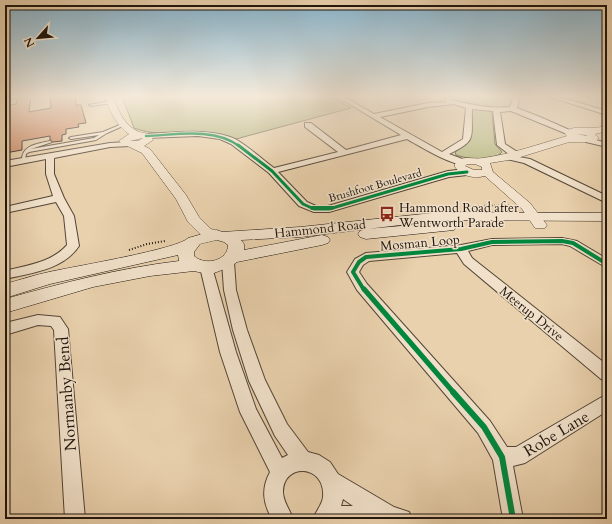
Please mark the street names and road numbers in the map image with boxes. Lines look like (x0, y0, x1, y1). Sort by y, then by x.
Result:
street label: Brushfoot Boulevard (327, 165, 424, 206)
street label: Hammond Road (273, 215, 367, 243)
street label: Mosman Loop (379, 231, 461, 255)
street label: Meerup Drive (495, 282, 567, 345)
street label: Normanby Bend (52, 335, 82, 452)
street label: Robe Lane (520, 406, 593, 462)

